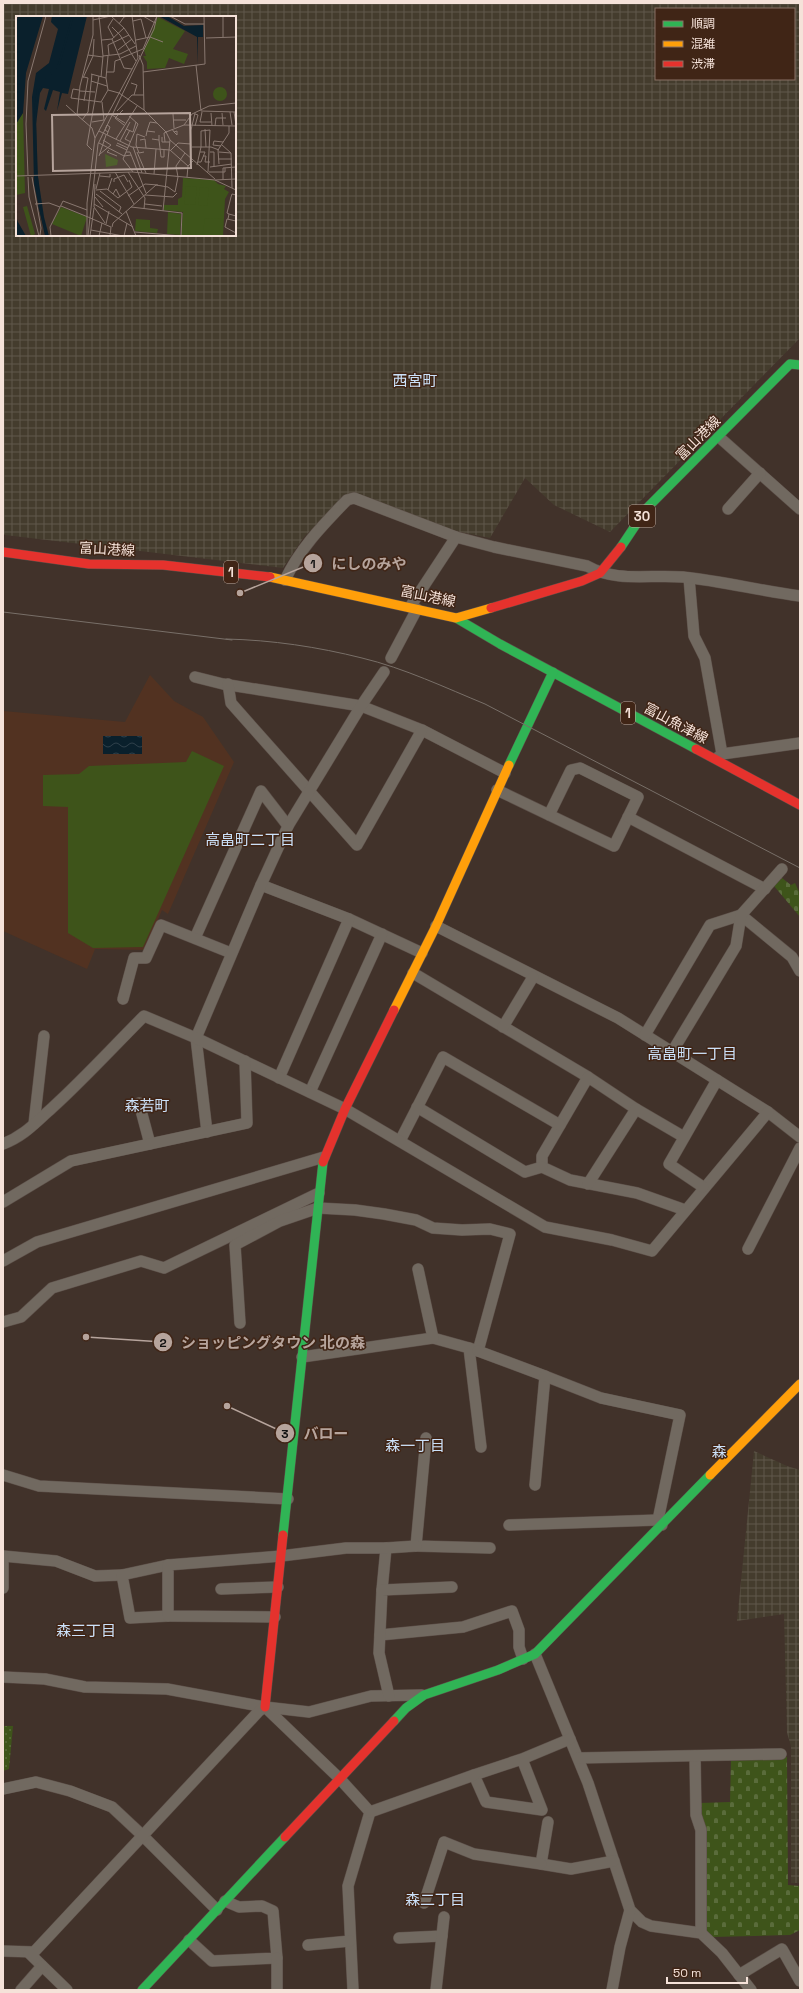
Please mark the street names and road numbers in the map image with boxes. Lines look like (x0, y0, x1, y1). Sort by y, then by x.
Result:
street label: 富山港線 (672, 412, 724, 464)
road number: 30 (629, 505, 655, 527)
street label: 富山港線 (79, 539, 135, 559)
road number: 1 (224, 561, 238, 583)
street label: 富山港線 (399, 581, 457, 611)
street label: 富山魚津線 (641, 699, 711, 747)
road number: 1 (621, 702, 635, 724)

